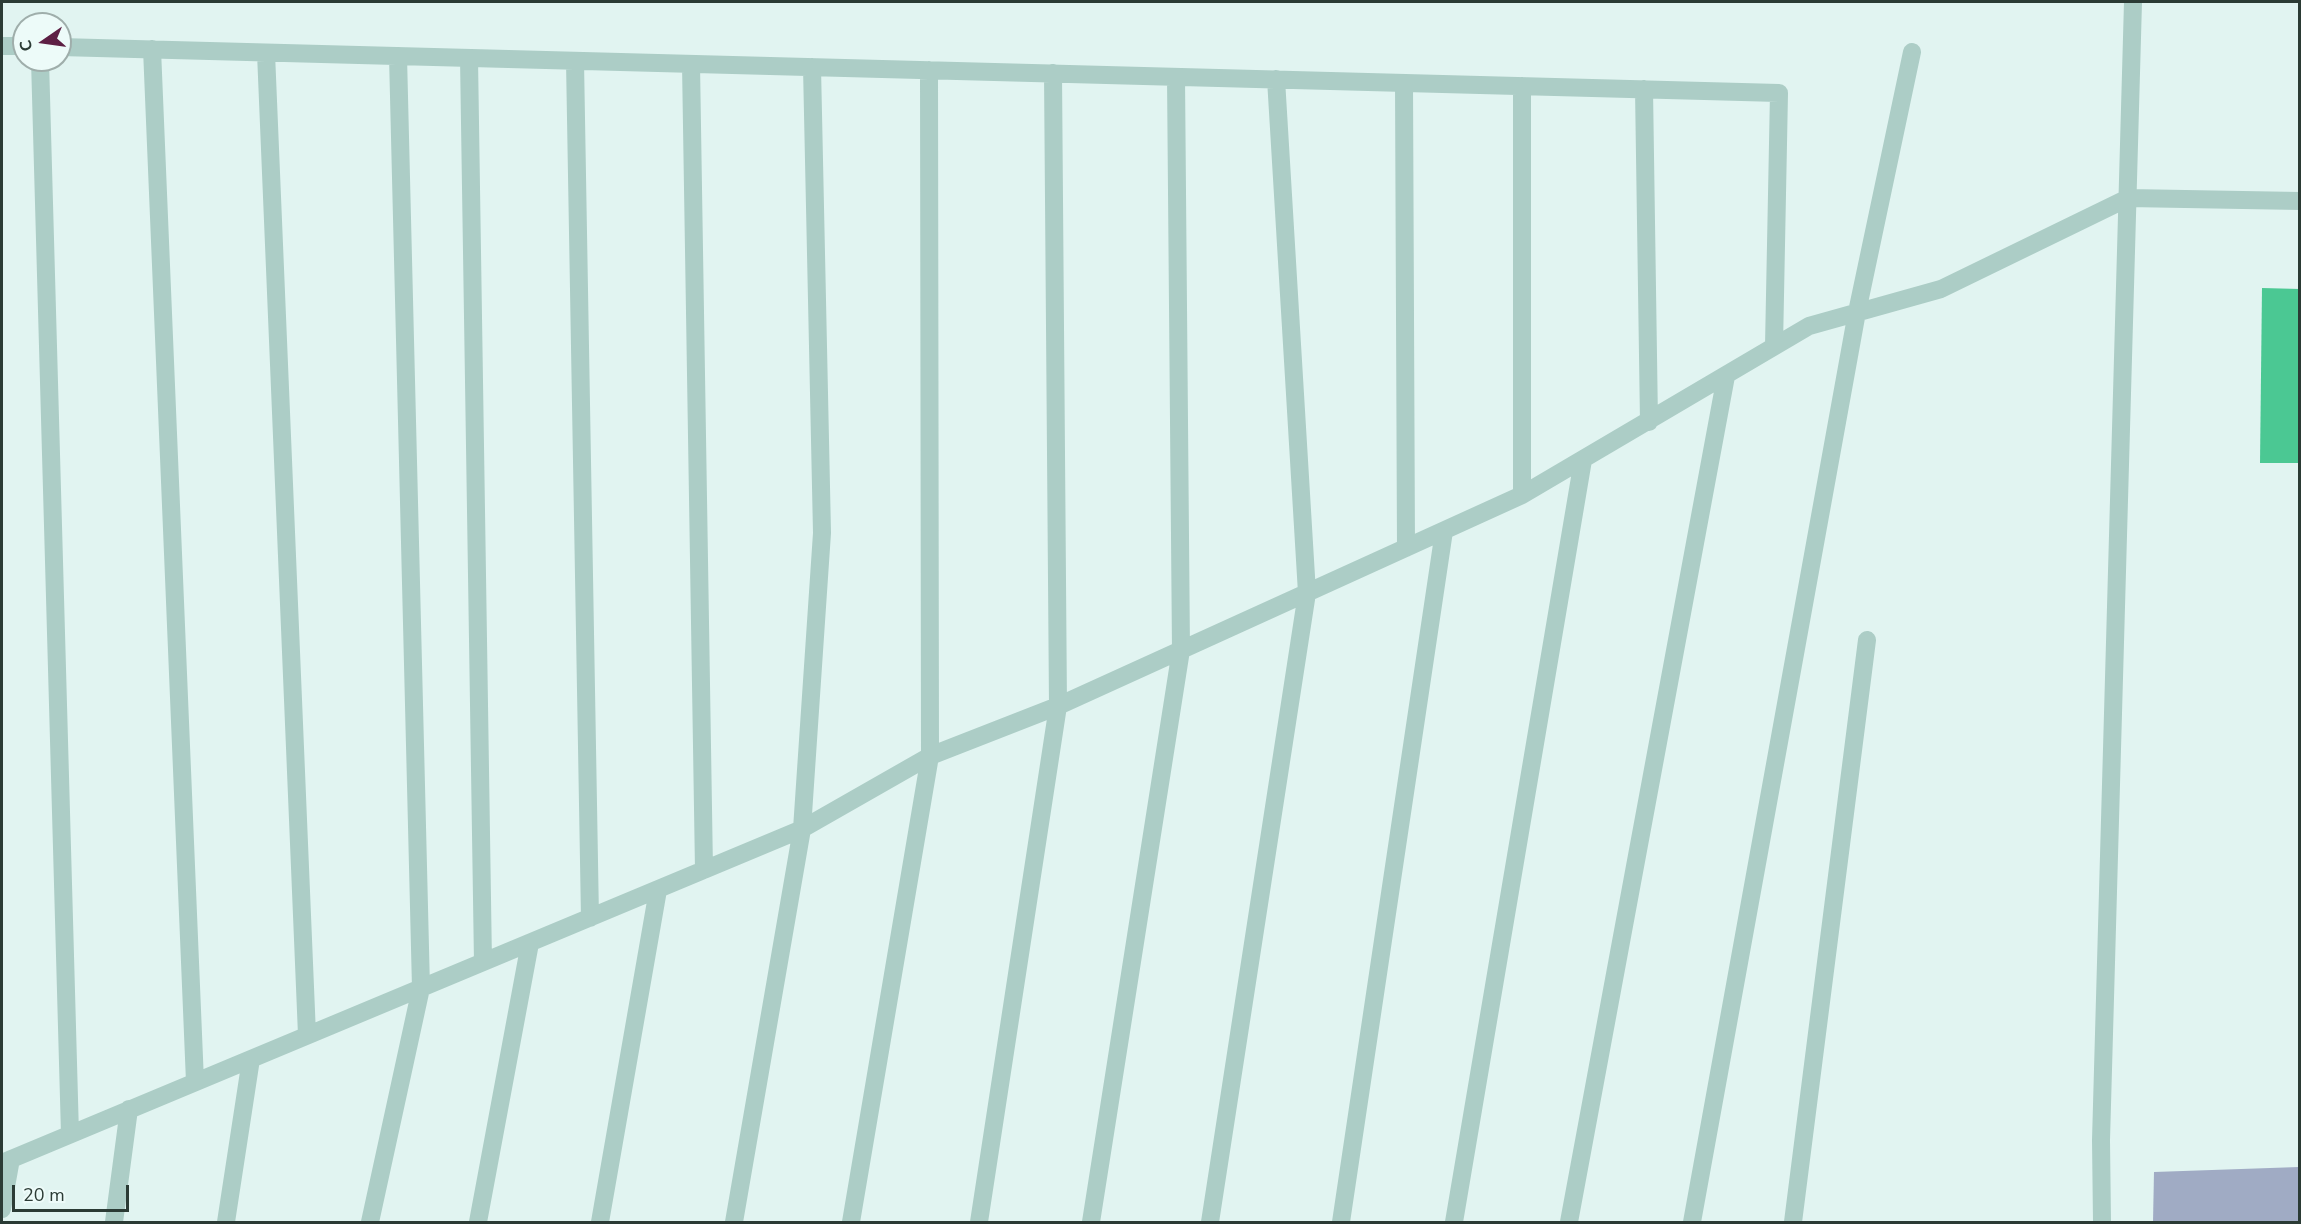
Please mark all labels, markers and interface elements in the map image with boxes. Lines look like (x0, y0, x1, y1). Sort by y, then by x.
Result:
north arrow (12, 12, 72, 72)
text: С (14, 38, 38, 53)
scale bar (15, 1173, 132, 1211)
text: 20 m (23, 1183, 65, 1207)

